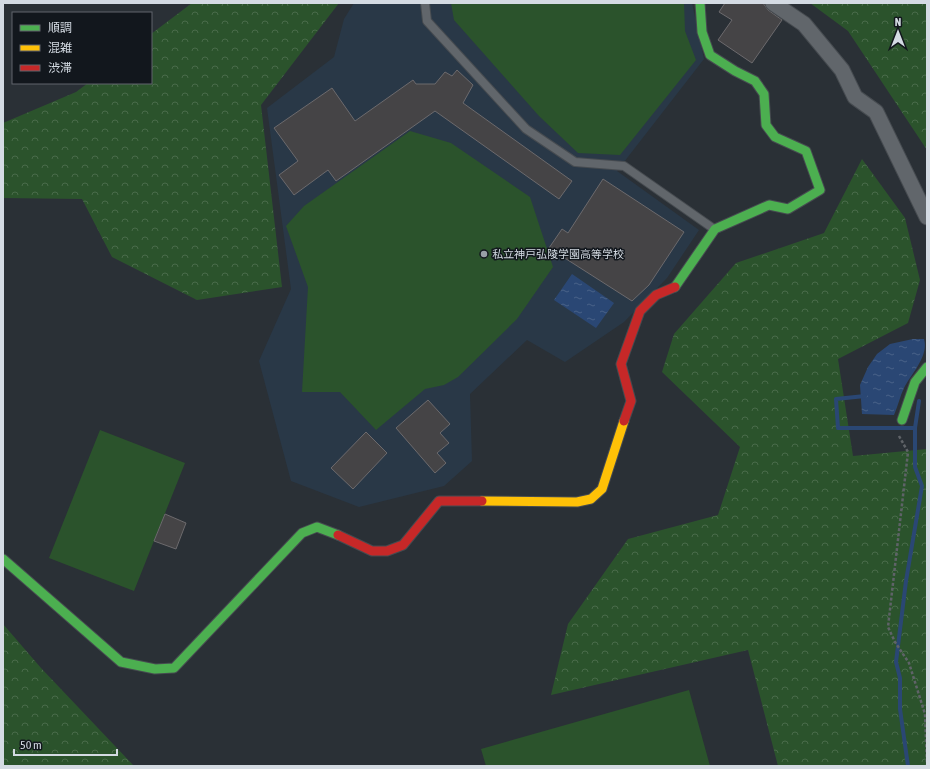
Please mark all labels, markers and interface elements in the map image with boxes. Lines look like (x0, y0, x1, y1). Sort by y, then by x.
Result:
legend (12, 12, 152, 84)
north arrow (878, 12, 918, 52)
text: N (895, 16, 901, 28)
text: 順調 (48, 21, 72, 35)
text: 混雑 (48, 41, 72, 55)
text: 渋滞 (48, 61, 72, 75)
place label: 私立神戸弘陵学園高等学校 (492, 248, 624, 260)
marker: 私立神戸弘陵学園高等学校 (479, 249, 489, 259)
scale bar (14, 731, 117, 757)
text: 50 m (20, 738, 42, 752)

